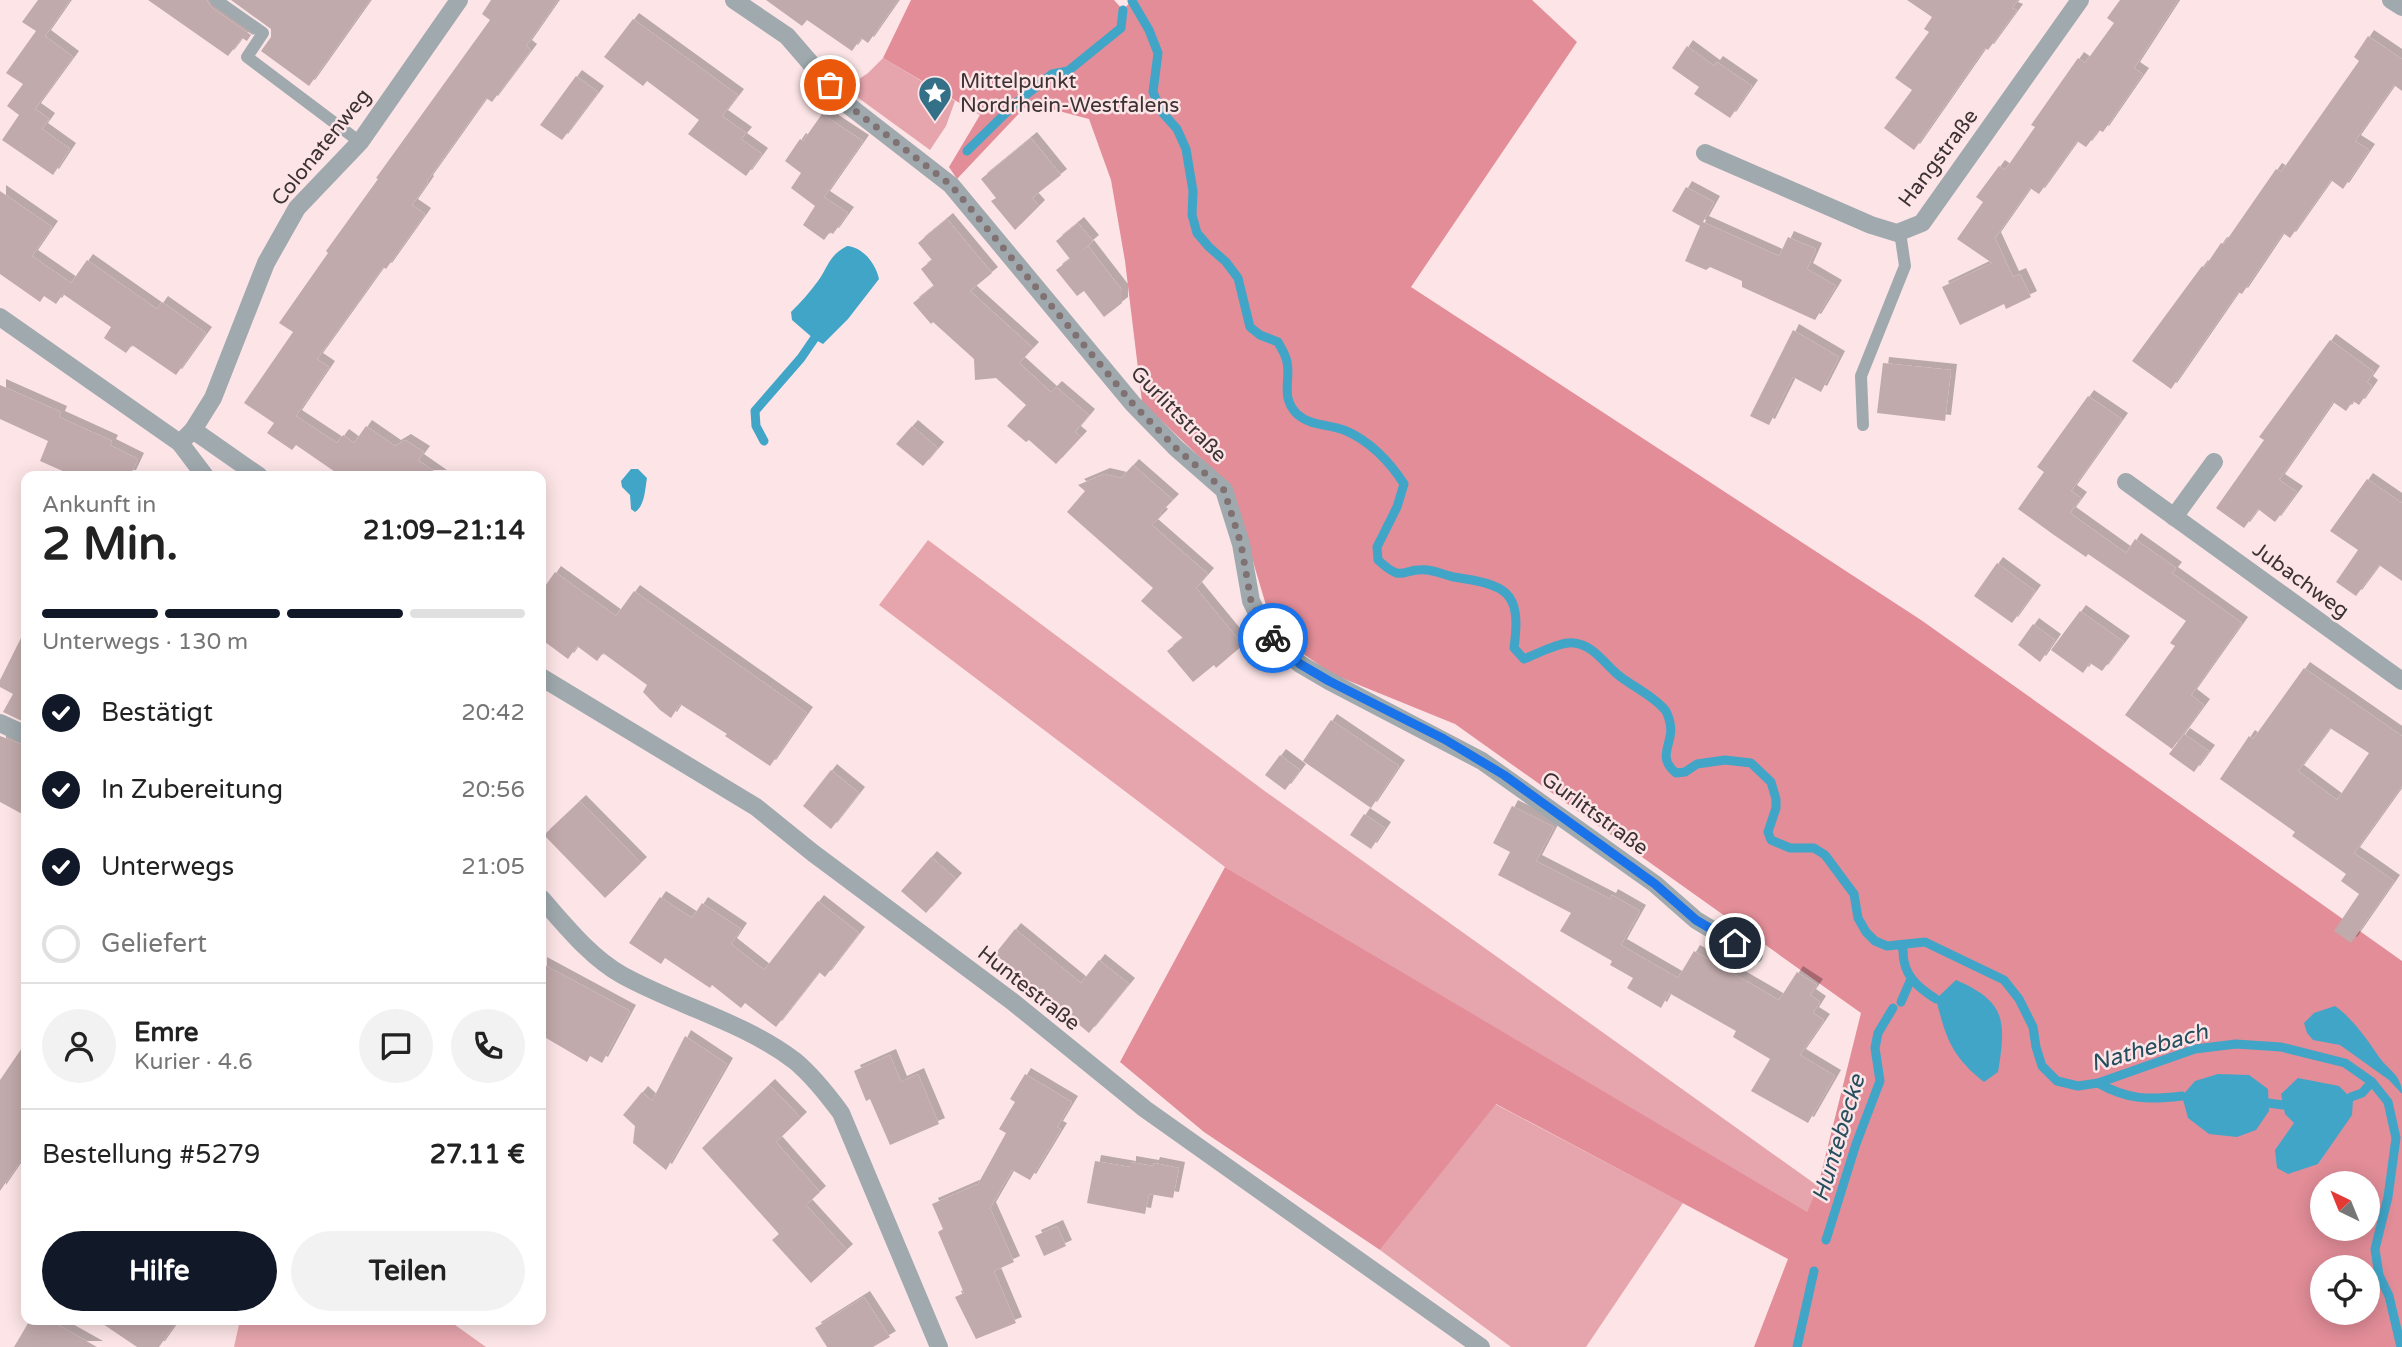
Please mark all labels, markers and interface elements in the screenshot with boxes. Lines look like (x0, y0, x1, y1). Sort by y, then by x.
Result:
pin (800, 55, 860, 115)
icon: bag (811, 66, 849, 104)
place label: Mittelpunkt Nordrhein-Westfalens (960, 69, 1179, 118)
place icon: Mittelpunkt Nordrhein-Westfalens (916, 74, 954, 123)
street label: Colonatenweg (267, 84, 376, 211)
street label: Hangstraße (1893, 104, 1983, 212)
street label: Gurlittstraße (1125, 361, 1232, 468)
text: Ankunft in (42, 491, 156, 519)
text: 21:09–21:14 (363, 515, 525, 546)
text: 2 Min. (42, 517, 178, 572)
street label: Jubachweg (2248, 537, 2354, 624)
courier (1238, 603, 1308, 673)
icon: bike (1254, 619, 1292, 657)
text: Unterwegs · 130 m (42, 628, 248, 656)
icon: check (42, 694, 80, 732)
text: Bestätigt (101, 697, 213, 728)
text: 20:42 (461, 699, 525, 727)
street label: Gurlittstraße (1536, 766, 1653, 861)
icon: check (42, 771, 80, 809)
text: In Zubereitung (101, 774, 283, 805)
text: 20:56 (461, 776, 525, 804)
icon: check (42, 848, 80, 886)
text: Unterwegs (101, 851, 234, 882)
text: 21:05 (461, 853, 525, 881)
pin (1705, 913, 1765, 973)
icon: home (1716, 924, 1754, 962)
text: Geliefert (101, 928, 207, 959)
street label: Huntestraße (972, 941, 1085, 1036)
button: person (42, 1009, 116, 1083)
button: chat (359, 1009, 433, 1083)
button: phone (451, 1009, 525, 1083)
text: Emre (134, 1017, 199, 1048)
water label: Nathebach (2087, 1018, 2212, 1078)
text: Kurier · 4.6 (134, 1048, 253, 1076)
water label: Huntebecke (1806, 1069, 1872, 1205)
text: Bestellung #5279 (42, 1139, 260, 1170)
text: 27.11 € (430, 1139, 525, 1170)
north arrow (2310, 1171, 2380, 1241)
map controls (2310, 1171, 2380, 1325)
button: Hilfe (42, 1231, 277, 1311)
button: Teilen (291, 1231, 525, 1311)
button: locate (2310, 1255, 2380, 1325)

